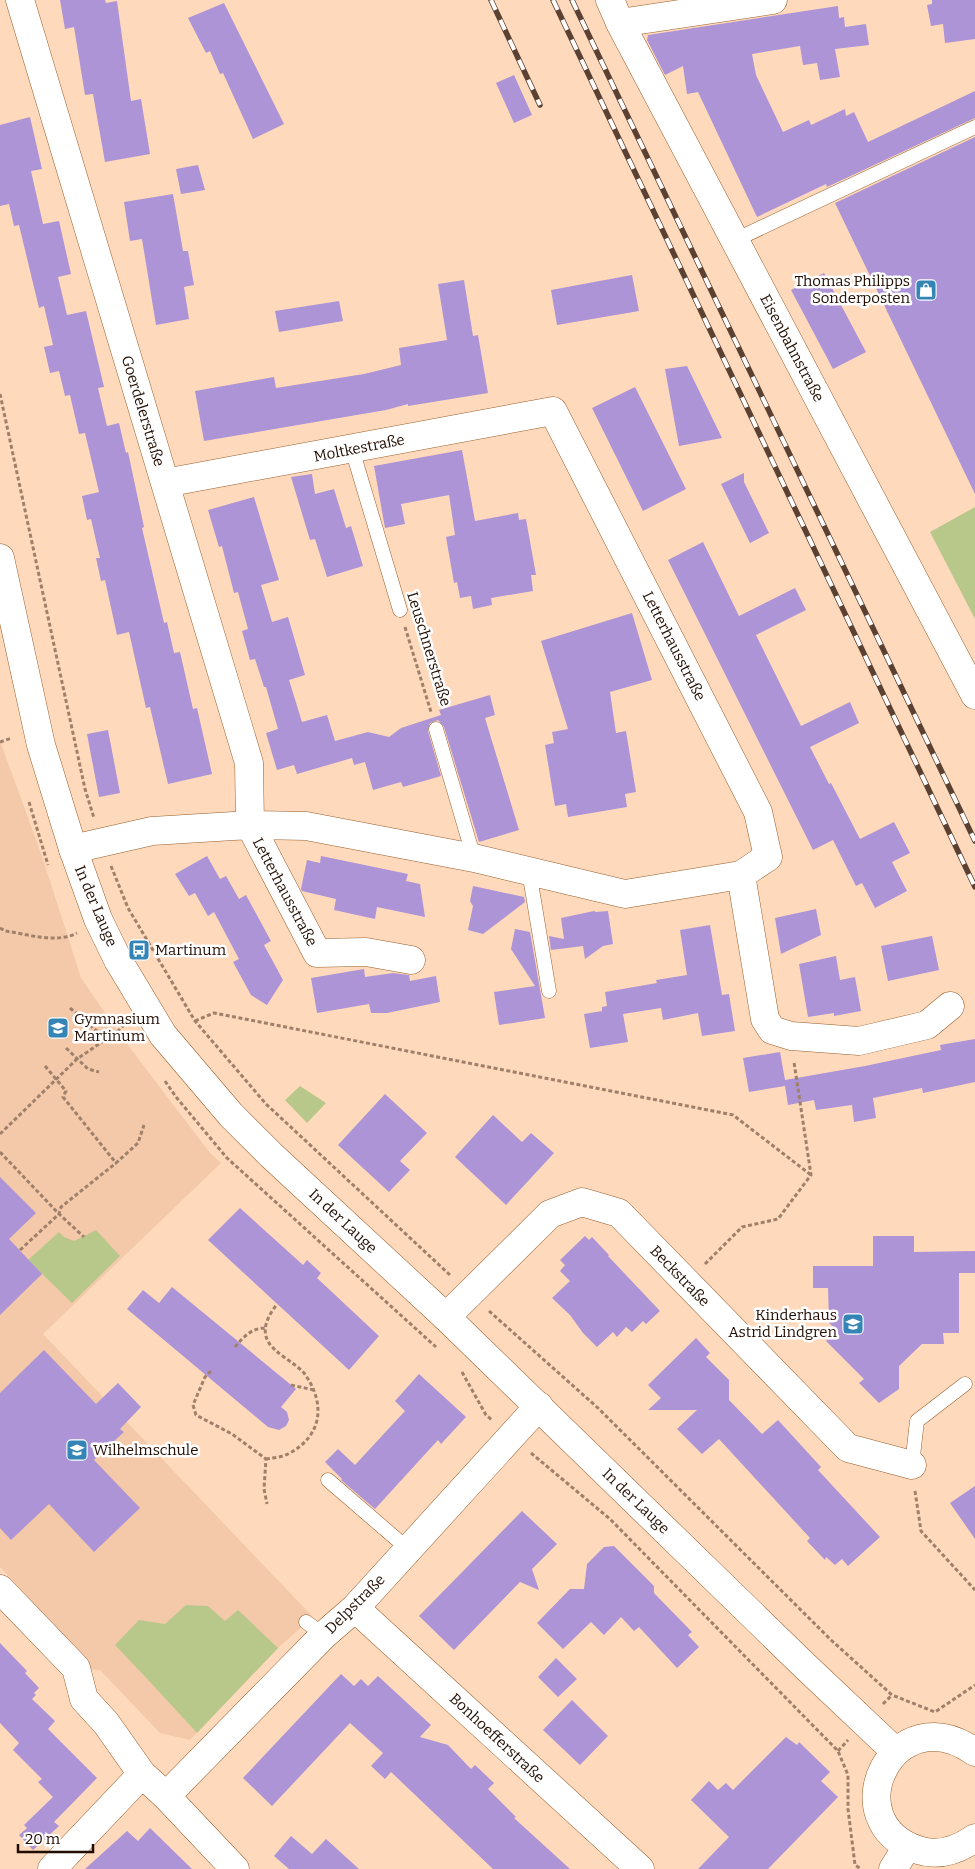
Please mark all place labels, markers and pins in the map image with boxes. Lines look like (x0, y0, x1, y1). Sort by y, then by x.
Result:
place label: Thomas Philipps Sonderposten (794, 272, 910, 307)
shop icon: Thomas Philipps Sonderposten (914, 278, 938, 302)
bus stop icon: Martinum (127, 938, 151, 962)
place label: Martinum (155, 941, 227, 959)
place label: Gymnasium Martinum (74, 1010, 161, 1045)
school or university icon: Gymnasium Martinum (46, 1016, 70, 1040)
place label: Kinderhaus Astrid Lindgren (728, 1306, 837, 1341)
school or university icon: Kinderhaus Astrid Lindgren (841, 1312, 865, 1336)
school or university icon: Wilhelmschule (65, 1438, 89, 1462)
place label: Wilhelmschule (93, 1441, 198, 1459)

